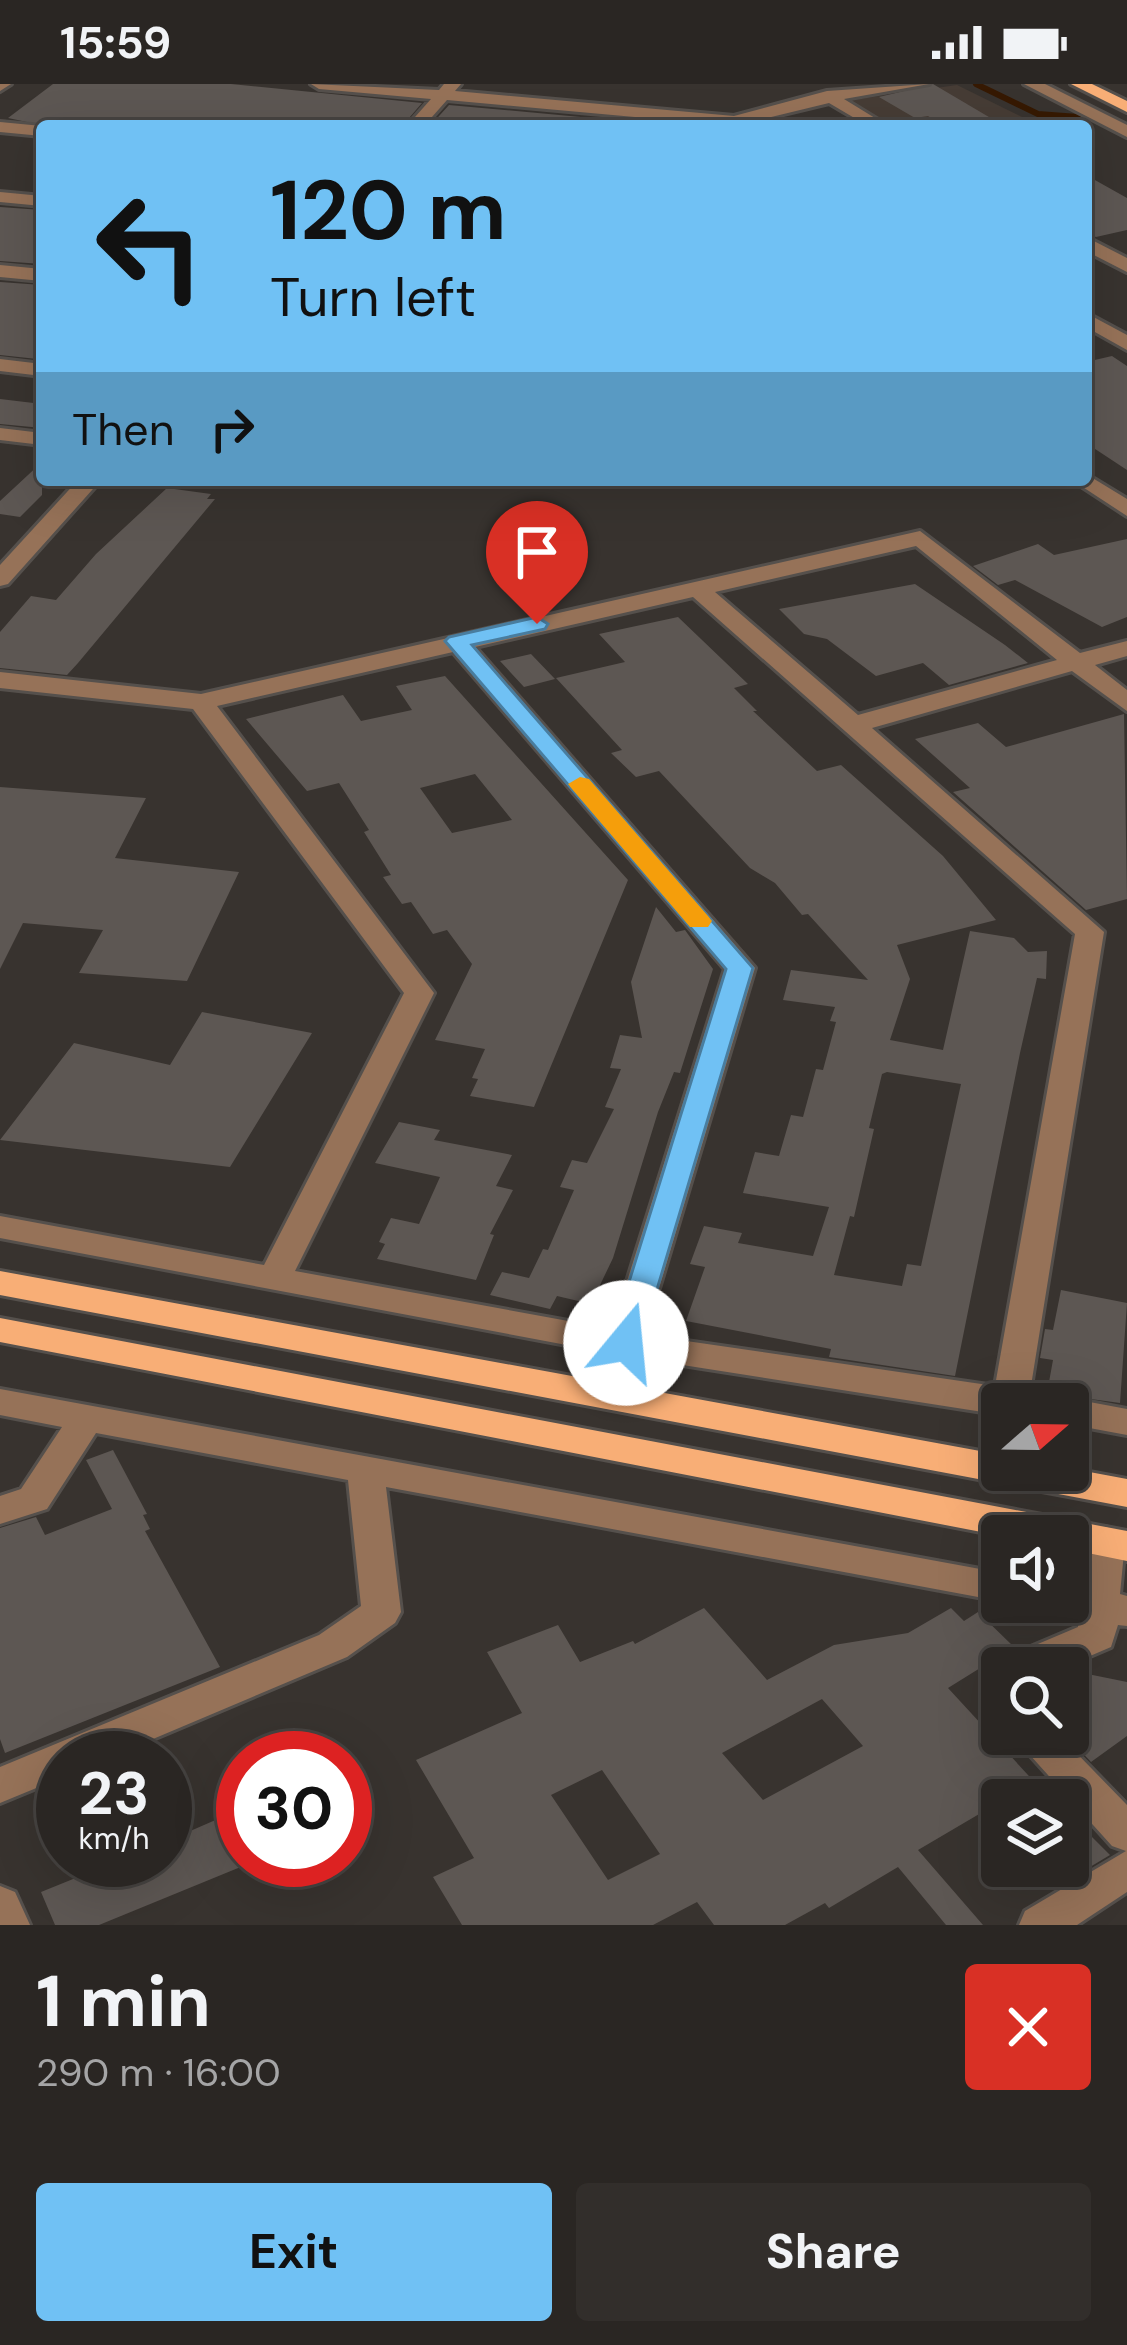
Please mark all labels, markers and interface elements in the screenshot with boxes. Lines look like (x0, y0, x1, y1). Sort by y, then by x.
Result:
text: 15:59 (60, 13, 171, 72)
text: 120 m (270, 156, 507, 265)
icon: left (72, 168, 228, 324)
text: Turn left (270, 262, 476, 333)
icon: right (199, 396, 265, 462)
text: Then (72, 400, 175, 459)
pin (486, 501, 588, 624)
icon: arrive (504, 519, 570, 585)
position arrow (563, 1280, 689, 1406)
north arrow (981, 1383, 1089, 1491)
map controls (981, 1383, 1089, 1887)
button: sound (981, 1515, 1089, 1623)
button: search (981, 1647, 1089, 1755)
speed limit sign: 30 (216, 1731, 372, 1887)
text: 23 (79, 1754, 149, 1833)
button: layers (981, 1779, 1089, 1887)
text: km/h (79, 1819, 149, 1858)
text: 1 min (36, 1955, 211, 2048)
button: close (965, 1964, 1091, 2090)
text: 290 m · 16:00 (36, 2047, 281, 2098)
button: Exit (36, 2183, 552, 2321)
button: Share (576, 2183, 1091, 2321)

